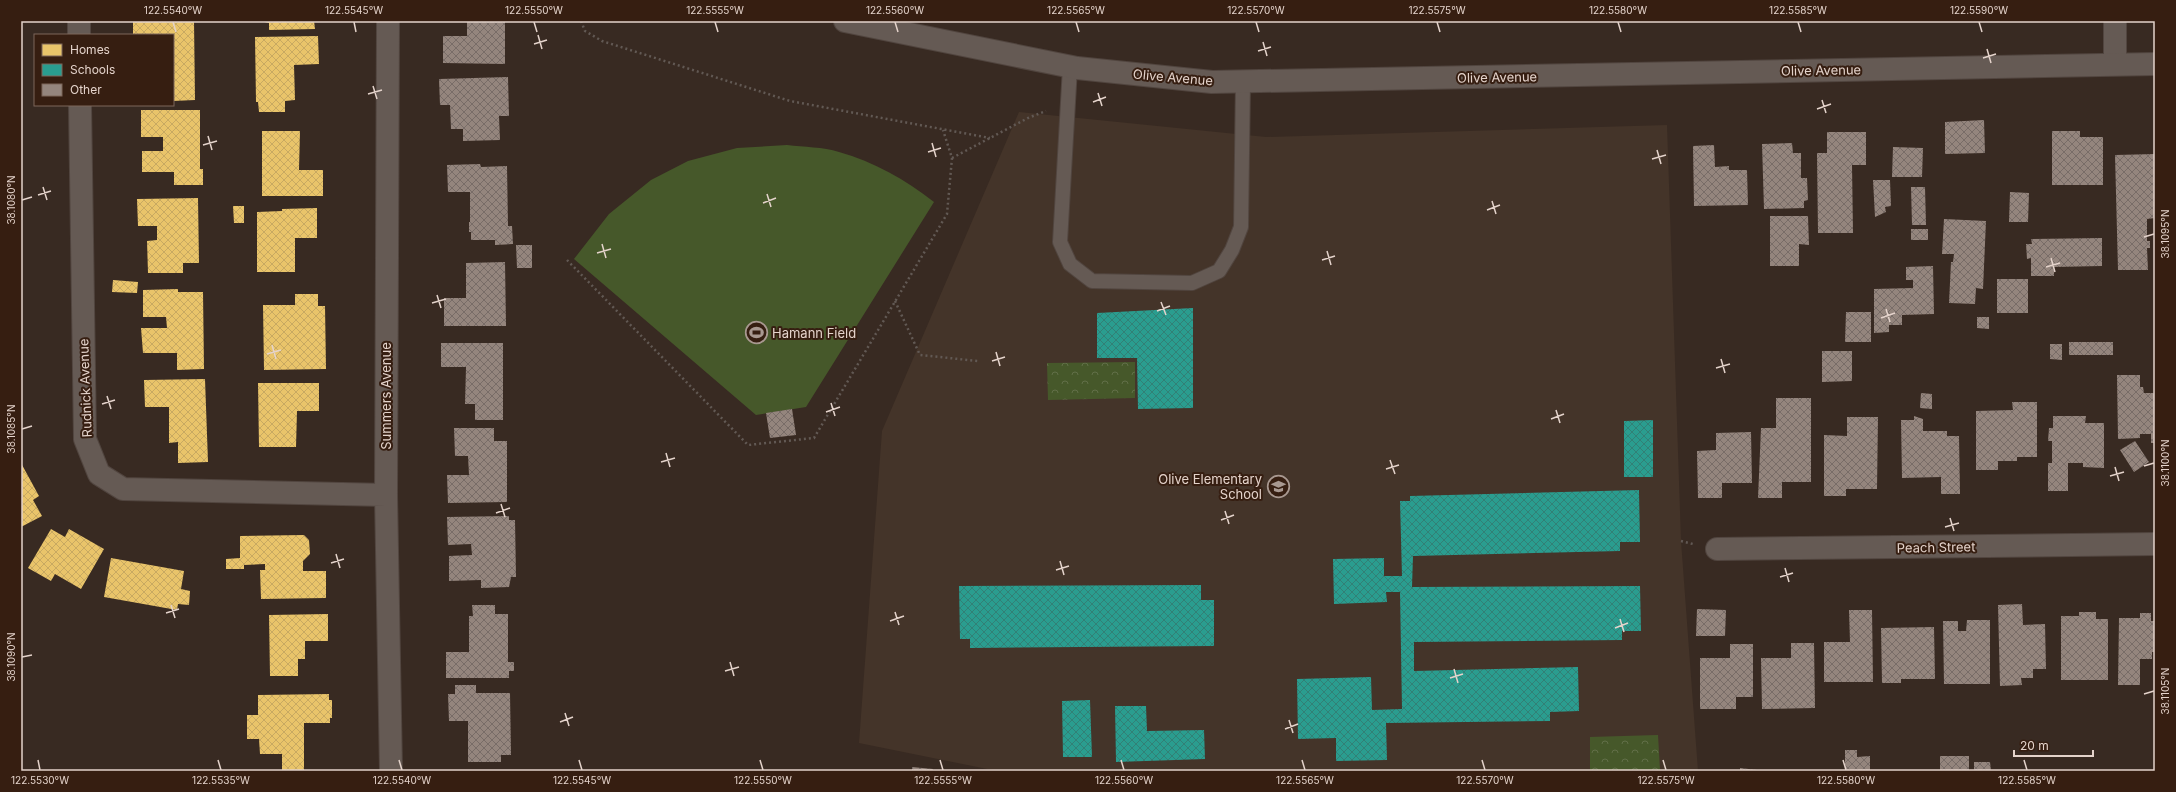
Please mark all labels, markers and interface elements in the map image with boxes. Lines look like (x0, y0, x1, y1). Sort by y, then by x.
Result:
text: 122.5540°W (144, 4, 202, 16)
text: 122.5545°W (325, 4, 383, 16)
text: 122.5550°W (505, 4, 563, 16)
text: 122.5555°W (686, 4, 744, 16)
text: 122.5560°W (866, 4, 924, 16)
text: 122.5565°W (1047, 4, 1105, 16)
text: 122.5570°W (1227, 4, 1285, 16)
text: 122.5575°W (1408, 4, 1466, 16)
text: 122.5580°W (1589, 4, 1647, 16)
text: 122.5585°W (1769, 4, 1827, 16)
text: 122.5590°W (1950, 4, 2008, 16)
legend (34, 34, 174, 106)
text: Homes (70, 42, 110, 57)
street label: Olive Avenue (1781, 61, 1861, 79)
text: Schools (70, 62, 115, 77)
street label: Olive Avenue (1132, 66, 1214, 88)
street label: Olive Avenue (1457, 68, 1537, 86)
text: Other (70, 82, 102, 97)
text: 38.1080°N (5, 175, 17, 225)
text: 38.1095°N (2159, 210, 2171, 258)
sports icon: Hamann Field (743, 320, 769, 346)
place label: Hamann Field (772, 325, 856, 341)
street label: Rudnick Avenue (75, 338, 95, 438)
street label: Summers Avenue (378, 342, 394, 450)
text: 38.1085°N (5, 405, 17, 453)
text: 38.1100°N (2159, 440, 2171, 487)
place label: Olive Elementary School (1158, 471, 1262, 502)
school or university icon: Olive Elementary School (1265, 473, 1291, 499)
street label: Peach Street (1897, 538, 1975, 556)
text: 38.1090°N (5, 632, 17, 682)
text: 38.1105°N (2159, 668, 2171, 714)
scale bar (2014, 732, 2093, 758)
text: 20 m (2020, 738, 2049, 753)
text: 122.5530°W (11, 774, 69, 786)
text: 122.5535°W (192, 774, 250, 786)
text: 122.5540°W (373, 774, 431, 786)
text: 122.5545°W (553, 774, 611, 786)
text: 122.5550°W (734, 774, 792, 786)
text: 122.5555°W (914, 774, 972, 786)
text: 122.5560°W (1095, 774, 1153, 786)
text: 122.5565°W (1276, 774, 1334, 786)
text: 122.5570°W (1456, 774, 1514, 786)
text: 122.5575°W (1637, 774, 1695, 786)
text: 122.5580°W (1817, 774, 1875, 786)
text: 122.5585°W (1998, 774, 2056, 786)

